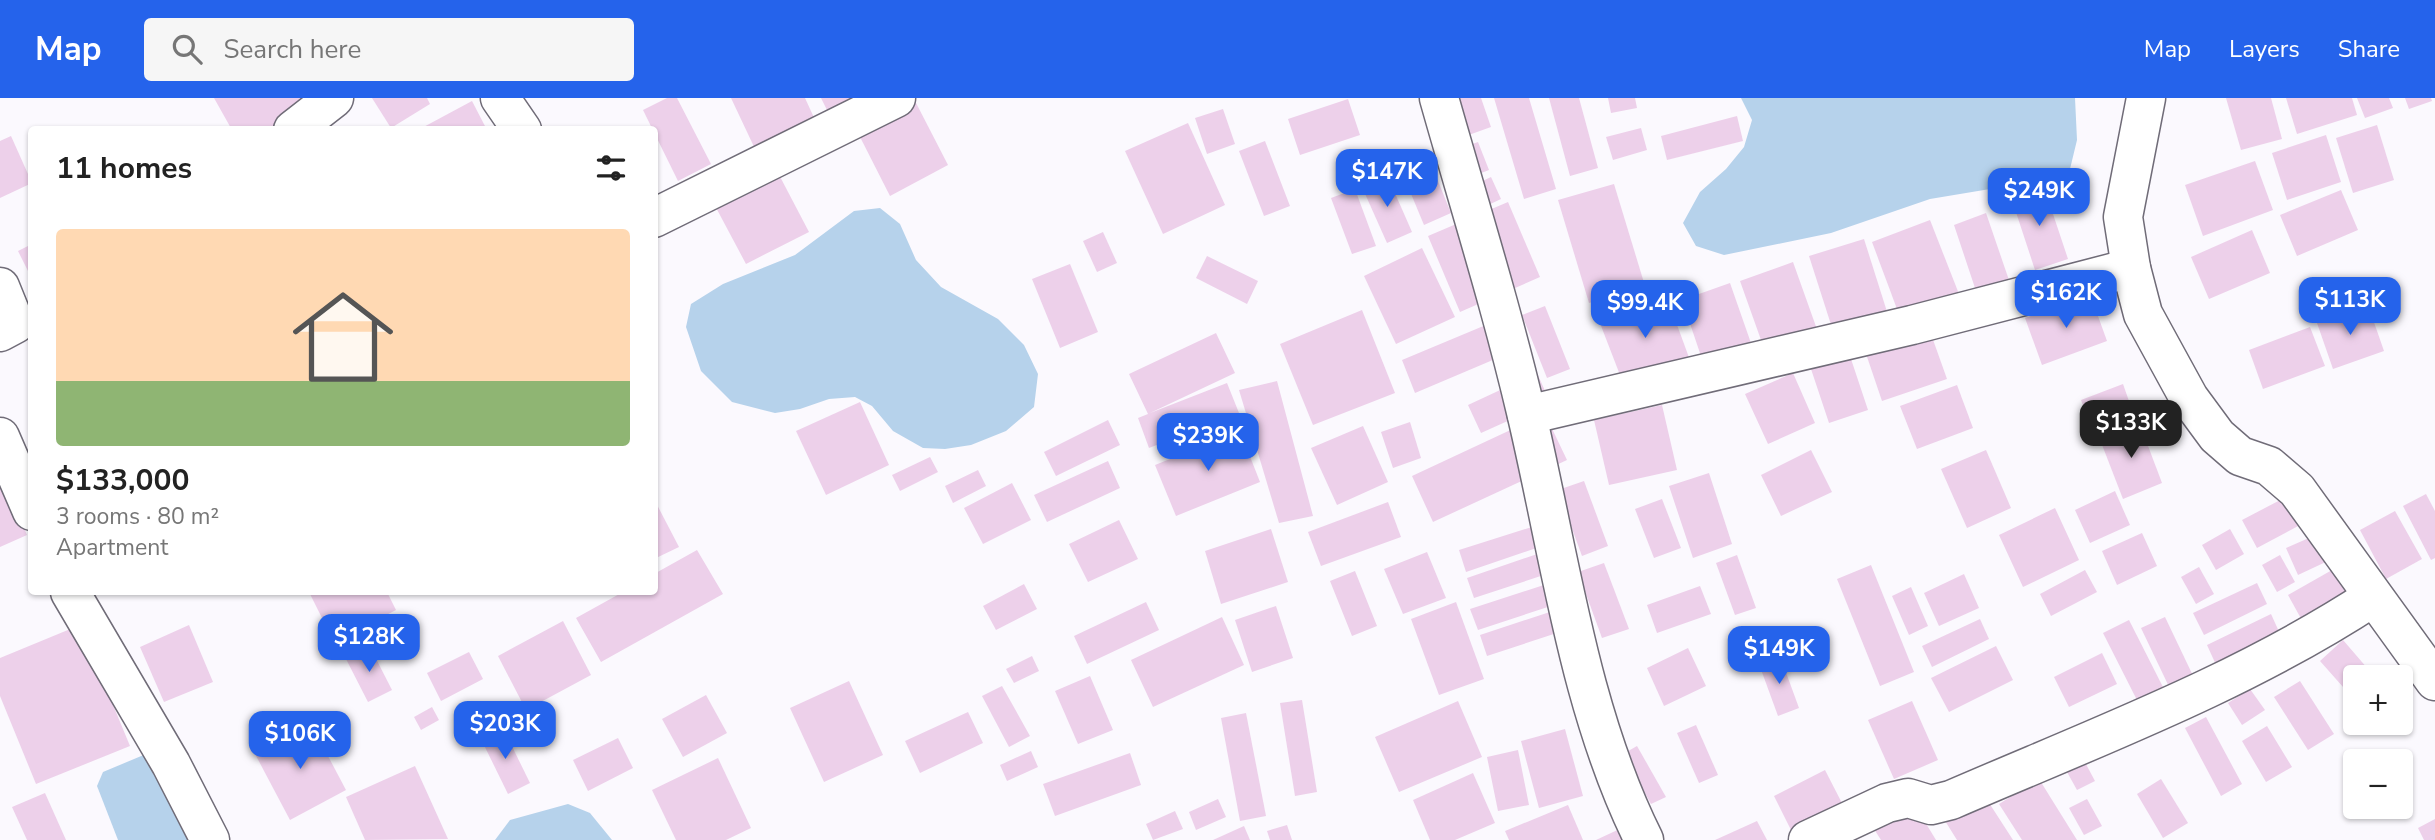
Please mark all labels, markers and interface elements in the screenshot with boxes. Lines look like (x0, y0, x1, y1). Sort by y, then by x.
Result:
search box (144, 18, 634, 81)
text: Map (35, 27, 102, 72)
icon: search (168, 30, 206, 68)
text: Search here (224, 32, 361, 67)
text: Map (2144, 33, 2191, 65)
text: Layers (2229, 33, 2300, 65)
text: Share (2338, 33, 2400, 65)
text: 11 homes (56, 148, 192, 189)
icon: filters (592, 149, 630, 187)
pin: $147K (1338, 150, 1436, 209)
text: $147K (1352, 156, 1422, 187)
pin: $249K (1990, 169, 2088, 228)
text: $249K (2004, 175, 2074, 206)
pin: $162K (2017, 271, 2115, 330)
icon: home (280, 274, 406, 400)
text: $162K (2031, 277, 2101, 308)
pin: $113K (2301, 278, 2399, 337)
pin: $99.4K (1588, 280, 1702, 340)
text: $113K (2315, 284, 2385, 315)
text: $99.4K (1607, 287, 1683, 318)
pin: $133K (2082, 400, 2180, 460)
text: $133K (2096, 407, 2166, 438)
pin: $239K (1159, 414, 1257, 473)
text: $239K (1173, 420, 1243, 451)
text: $133,000 (56, 460, 189, 501)
text: 3 rooms · 80 m² (56, 501, 219, 532)
text: Apartment (56, 532, 168, 563)
pin: $128K (320, 614, 418, 674)
text: $128K (334, 621, 404, 652)
pin: $149K (1730, 626, 1828, 686)
text: $149K (1744, 633, 1814, 664)
map controls (2343, 665, 2413, 819)
button: + (2343, 665, 2413, 735)
pin: $203K (456, 702, 554, 761)
text: $203K (470, 708, 540, 739)
pin: $106K (251, 712, 349, 771)
text: $106K (265, 718, 335, 749)
button: − (2343, 749, 2413, 819)

